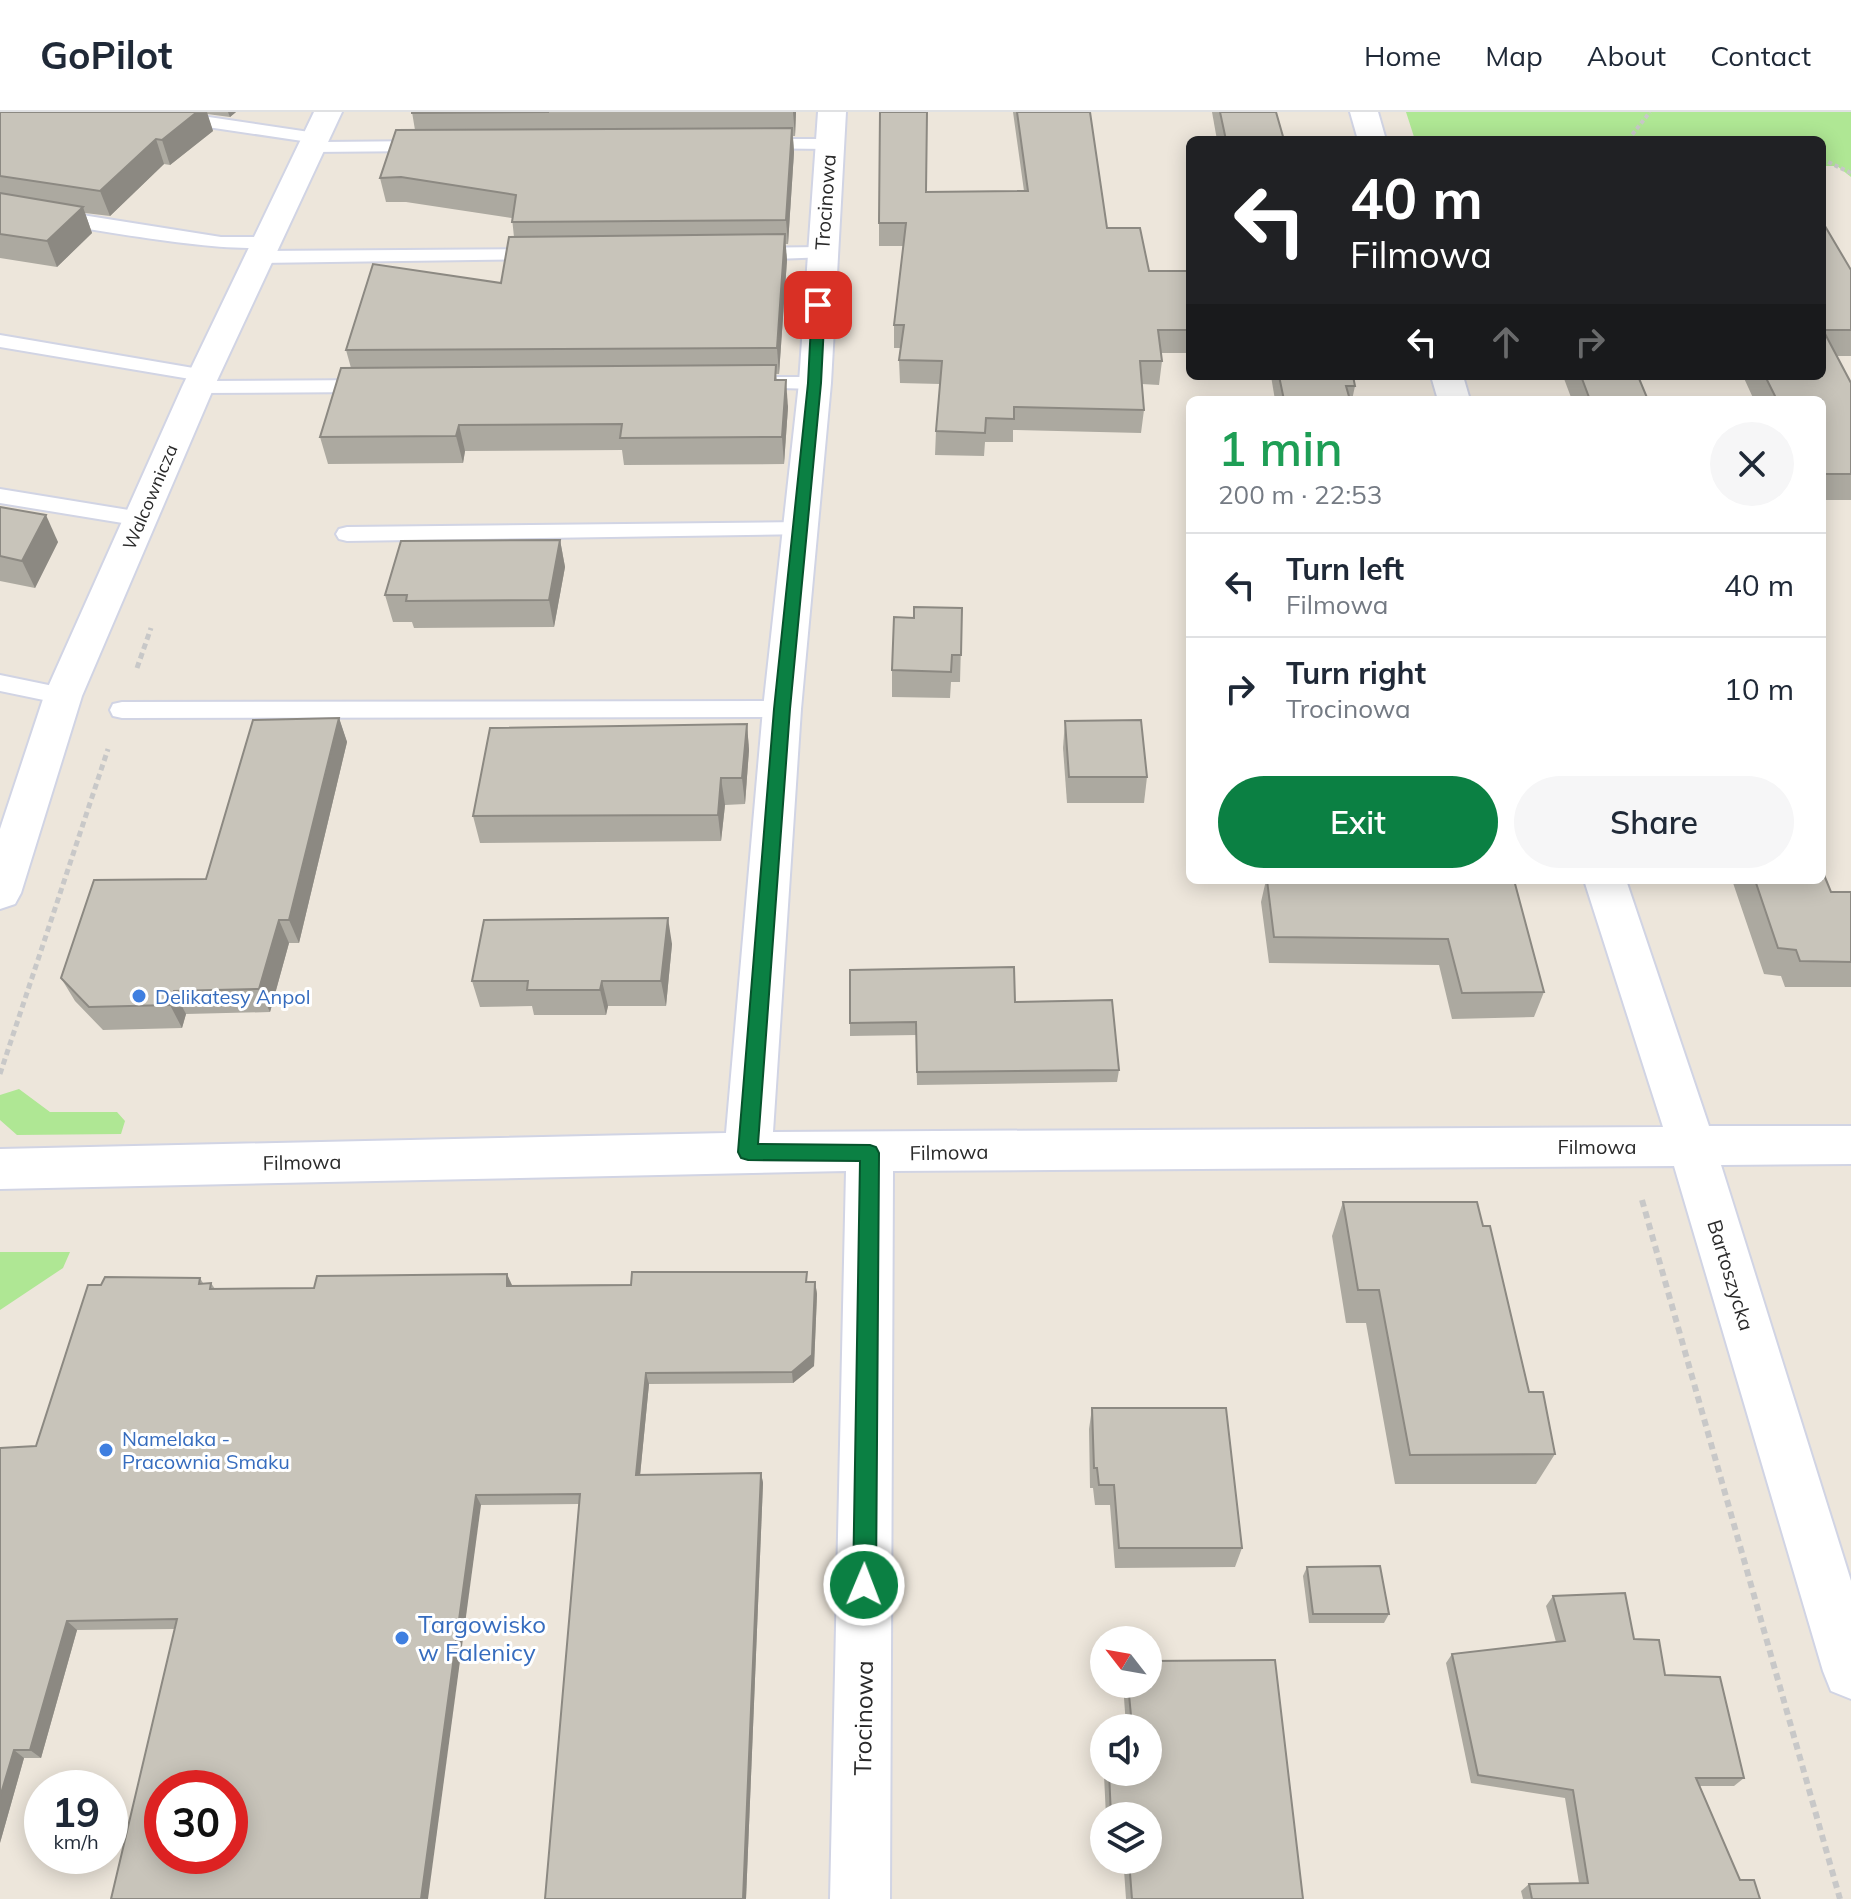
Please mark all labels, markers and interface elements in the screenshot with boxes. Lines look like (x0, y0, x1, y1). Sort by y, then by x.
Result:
text: GoPilot (40, 31, 172, 79)
text: Home (1364, 38, 1441, 73)
text: Map (1485, 38, 1543, 73)
text: About (1587, 38, 1666, 73)
text: Contact (1710, 38, 1811, 73)
street label: Trocinowa (809, 153, 841, 251)
text: 40 m (1350, 163, 1483, 233)
icon: left (1218, 168, 1322, 272)
text: Filmowa (1350, 232, 1492, 277)
pin (784, 271, 852, 339)
icon: arrive (796, 283, 840, 327)
icon: left (1400, 320, 1444, 364)
icon: ahead (1484, 320, 1528, 364)
icon: right (1568, 320, 1612, 364)
text: 1 min (1218, 418, 1343, 478)
button: close (1710, 422, 1794, 506)
street label: Walcownicza (117, 441, 183, 553)
text: 200 m · 22:53 (1218, 478, 1382, 511)
text: Turn left (1286, 550, 1404, 588)
icon: left (1218, 563, 1262, 607)
text: 40 m (1724, 566, 1794, 604)
text: Filmowa (1286, 588, 1388, 621)
text: Turn right (1286, 654, 1426, 692)
icon: right (1218, 667, 1262, 711)
text: 10 m (1724, 670, 1794, 708)
text: Trocinowa (1286, 692, 1411, 725)
button: Exit (1218, 776, 1498, 868)
button: Share (1514, 776, 1794, 868)
place label: Delikatesy Anpol (155, 984, 310, 1009)
marker: Delikatesy Anpol (130, 987, 148, 1005)
street label: Filmowa (1558, 1134, 1636, 1159)
street label: Filmowa (909, 1139, 989, 1165)
street label: Filmowa (262, 1149, 342, 1175)
street label: Bartoszycka (1702, 1217, 1760, 1333)
place label: Namelaka - Pracownia Smaku (122, 1426, 290, 1474)
marker: Namelaka - Pracownia Smaku (97, 1441, 115, 1459)
position arrow (822, 1543, 906, 1627)
place label: Targowisko w Falenicy (418, 1609, 546, 1667)
north arrow (1090, 1626, 1162, 1698)
map controls (1090, 1626, 1162, 1874)
marker: Targowisko w Falenicy (393, 1629, 411, 1647)
street label: Trocinowa (847, 1660, 879, 1776)
button: sound (1090, 1714, 1162, 1786)
speed limit sign: 30 (144, 1770, 248, 1874)
text: 19 (52, 1787, 100, 1837)
button: layers (1090, 1802, 1162, 1874)
text: km/h (53, 1829, 99, 1854)

